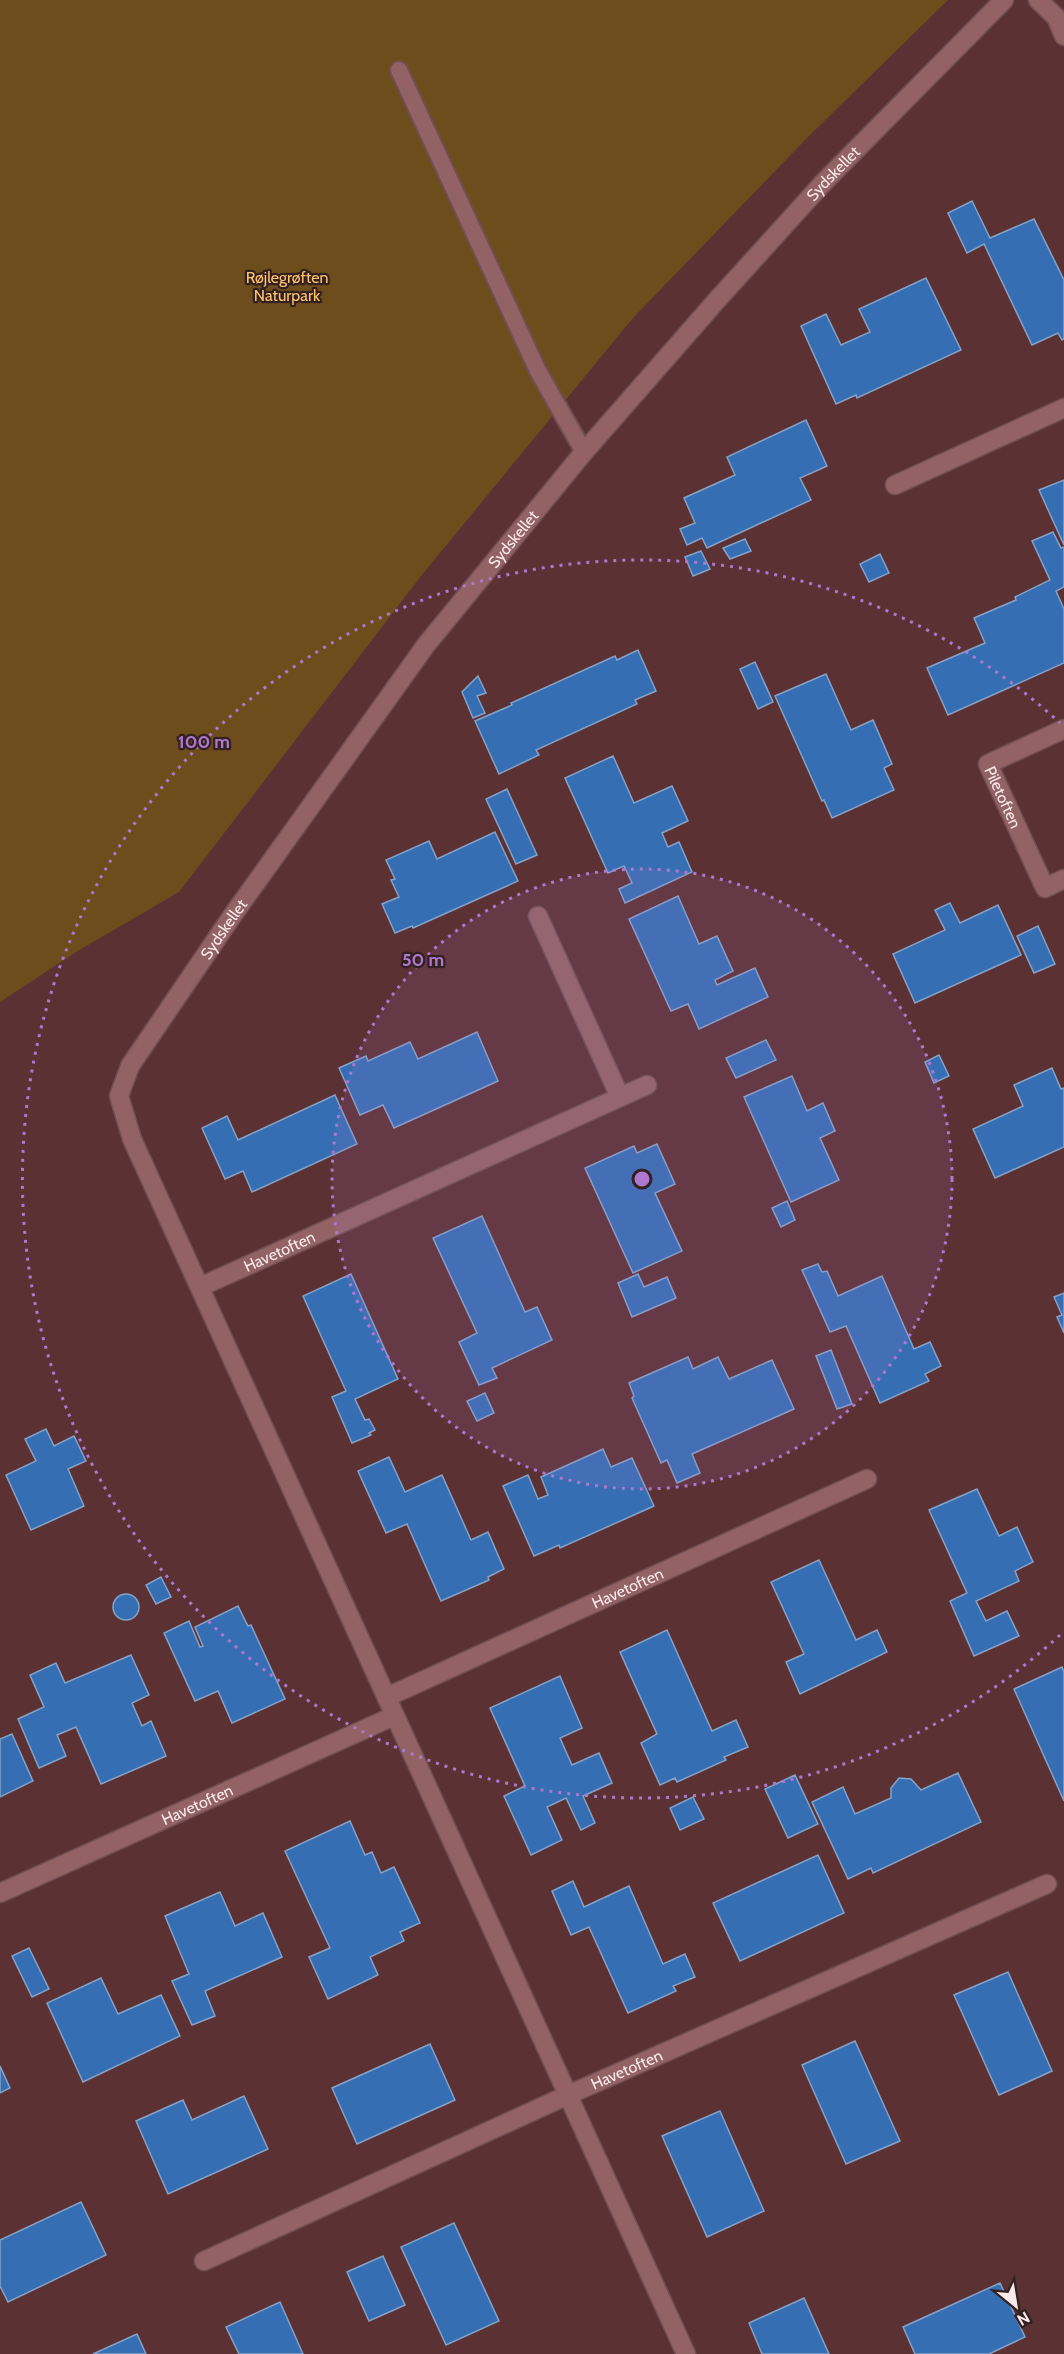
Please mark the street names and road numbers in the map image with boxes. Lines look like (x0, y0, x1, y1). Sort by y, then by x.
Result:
street label: Sydskellet (802, 142, 864, 205)
street label: Sydskellet (484, 506, 542, 571)
street label: Piletoften (981, 763, 1026, 831)
street label: Sydskellet (196, 895, 251, 963)
street label: Havetoften (241, 1227, 318, 1276)
street label: Havetoften (589, 1563, 666, 1612)
street label: Havetoften (158, 1780, 236, 1829)
street label: Havetoften (588, 2045, 665, 2093)

